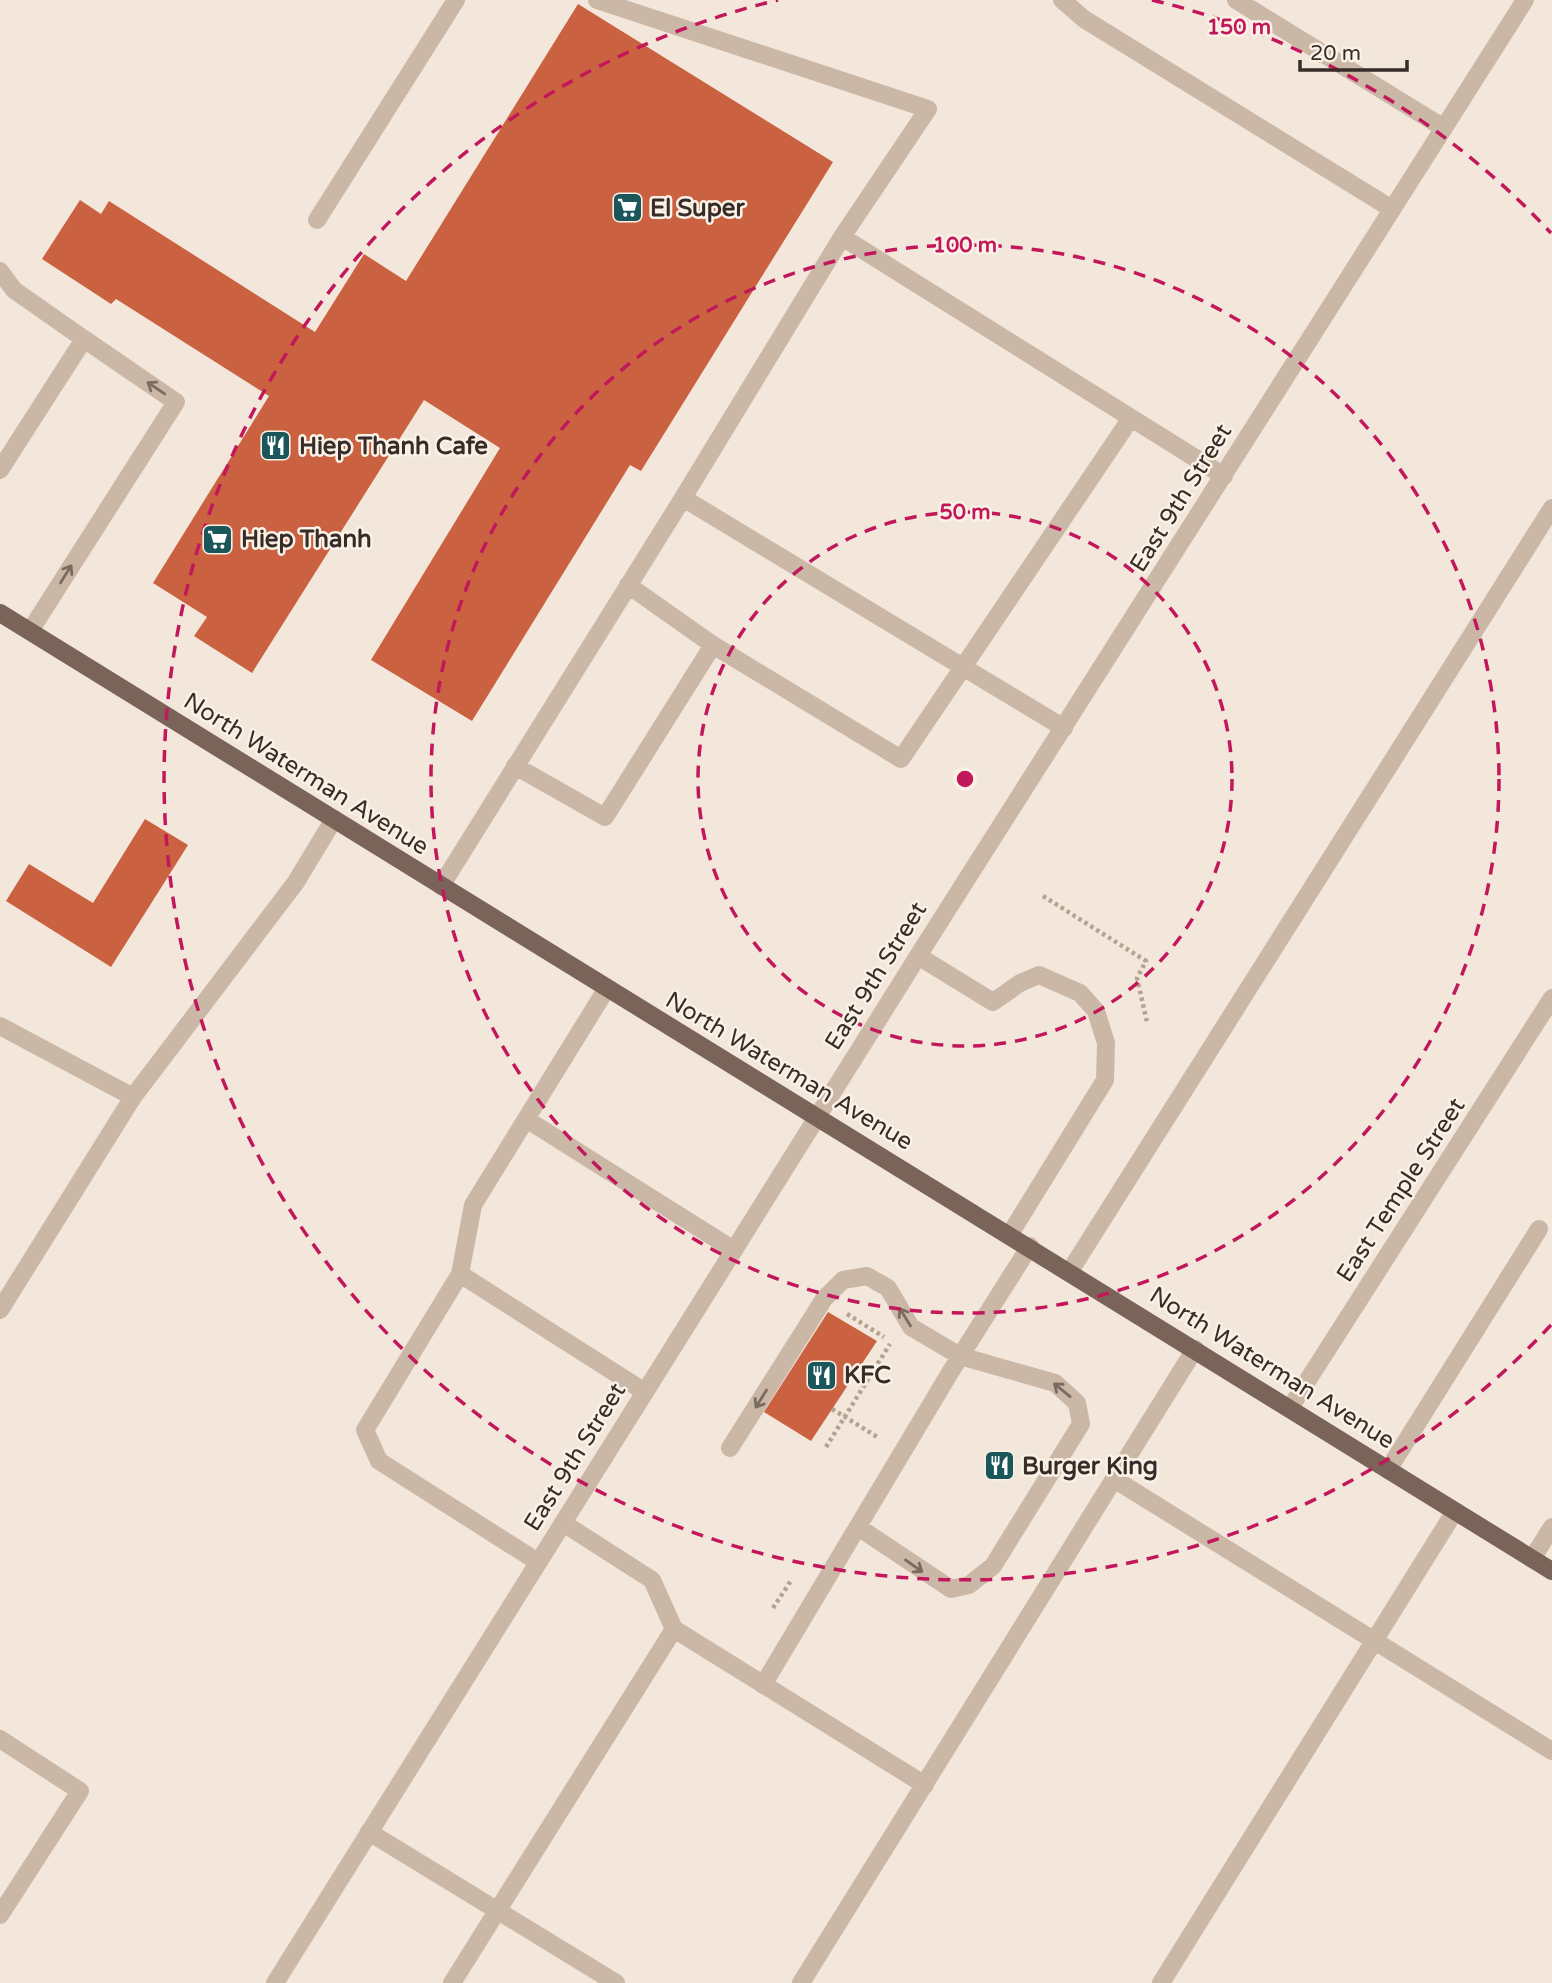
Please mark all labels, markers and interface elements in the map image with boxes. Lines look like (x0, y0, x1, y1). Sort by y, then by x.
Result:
text: 150 m (1207, 15, 1271, 40)
scale bar (1300, 28, 1407, 72)
text: 20 m (1310, 41, 1361, 66)
supermarket icon: El Super (610, 191, 644, 225)
place label: El Super (650, 194, 745, 223)
text: 100 m (933, 233, 997, 258)
one-way arrow (147, 381, 166, 395)
street label: East 9th Street (1124, 419, 1238, 577)
restaurant icon: Hiep Thanh Cafe (259, 429, 293, 463)
place label: Hiep Thanh Cafe (299, 432, 488, 461)
text: 50 m (939, 500, 991, 525)
supermarket icon: Hiep Thanh (201, 522, 235, 556)
place label: Hiep Thanh (241, 525, 372, 554)
one-way arrow (60, 564, 74, 584)
street label: North Waterman Avenue (178, 687, 434, 861)
centre of rings (953, 767, 977, 791)
street label: East 9th Street (819, 897, 933, 1055)
street label: North Waterman Avenue (660, 986, 918, 1156)
street label: East Temple Street (1331, 1092, 1471, 1288)
street label: North Waterman Avenue (1144, 1281, 1400, 1455)
one-way arrow (898, 1308, 912, 1328)
restaurant icon: KFC (804, 1358, 838, 1392)
place label: KFC (844, 1361, 891, 1390)
street label: East 9th Street (518, 1378, 632, 1536)
one-way arrow (1054, 1383, 1072, 1398)
one-way arrow (754, 1389, 768, 1408)
restaurant icon: Burger King (982, 1449, 1016, 1483)
place label: Burger King (1022, 1452, 1158, 1481)
one-way arrow (904, 1559, 923, 1573)

